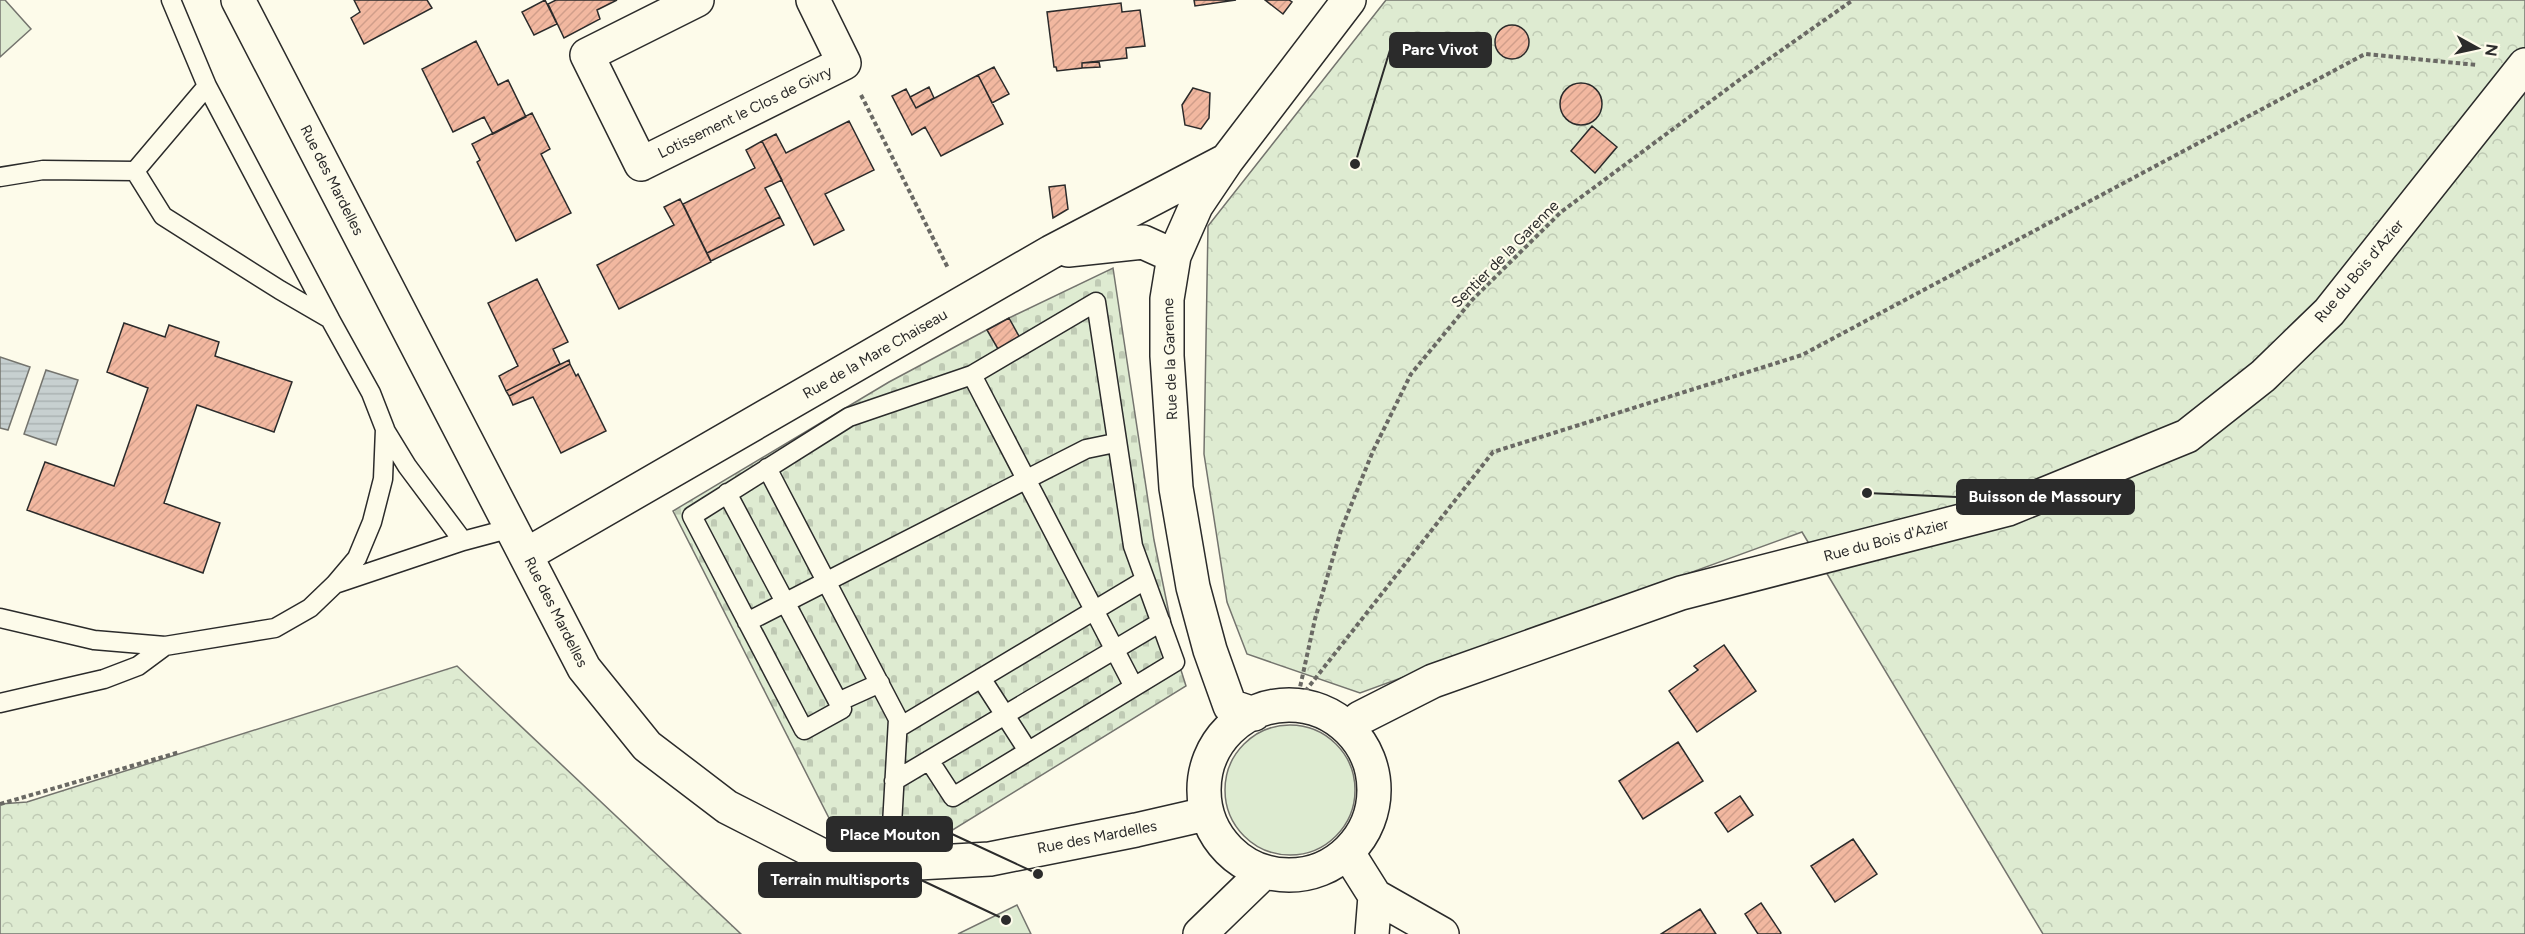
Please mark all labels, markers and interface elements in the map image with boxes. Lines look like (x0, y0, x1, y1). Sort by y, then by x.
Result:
north arrow (2447, 18, 2507, 78)
callout: Parc Vivot (1390, 33, 1491, 67)
text: Parc Vivot (1402, 40, 1478, 59)
text: N (2481, 43, 2502, 57)
street label: Lotissement le Clos de Givry (655, 62, 835, 162)
street label: Rue des Mardelles (296, 122, 368, 238)
street label: Sentier de la Garenne (1448, 197, 1562, 311)
street label: Rue du Bois d'Azier (2311, 216, 2407, 326)
street label: Rue de la Garenne (1159, 298, 1181, 420)
street label: Rue de la Mare Chaiseau (800, 305, 950, 403)
callout: Buisson de Massoury (1957, 480, 2134, 514)
text: Buisson de Massoury (1968, 487, 2122, 506)
street label: Rue du Bois d'Azier (1822, 515, 1950, 565)
street label: Rue des Mardelles (520, 554, 592, 670)
callout: Place Mouton (827, 817, 952, 851)
street label: Rue des Mardelles (1036, 817, 1158, 857)
text: Place Mouton (840, 825, 940, 844)
callout: Terrain multisports (759, 863, 921, 897)
text: Terrain multisports (771, 870, 910, 889)

